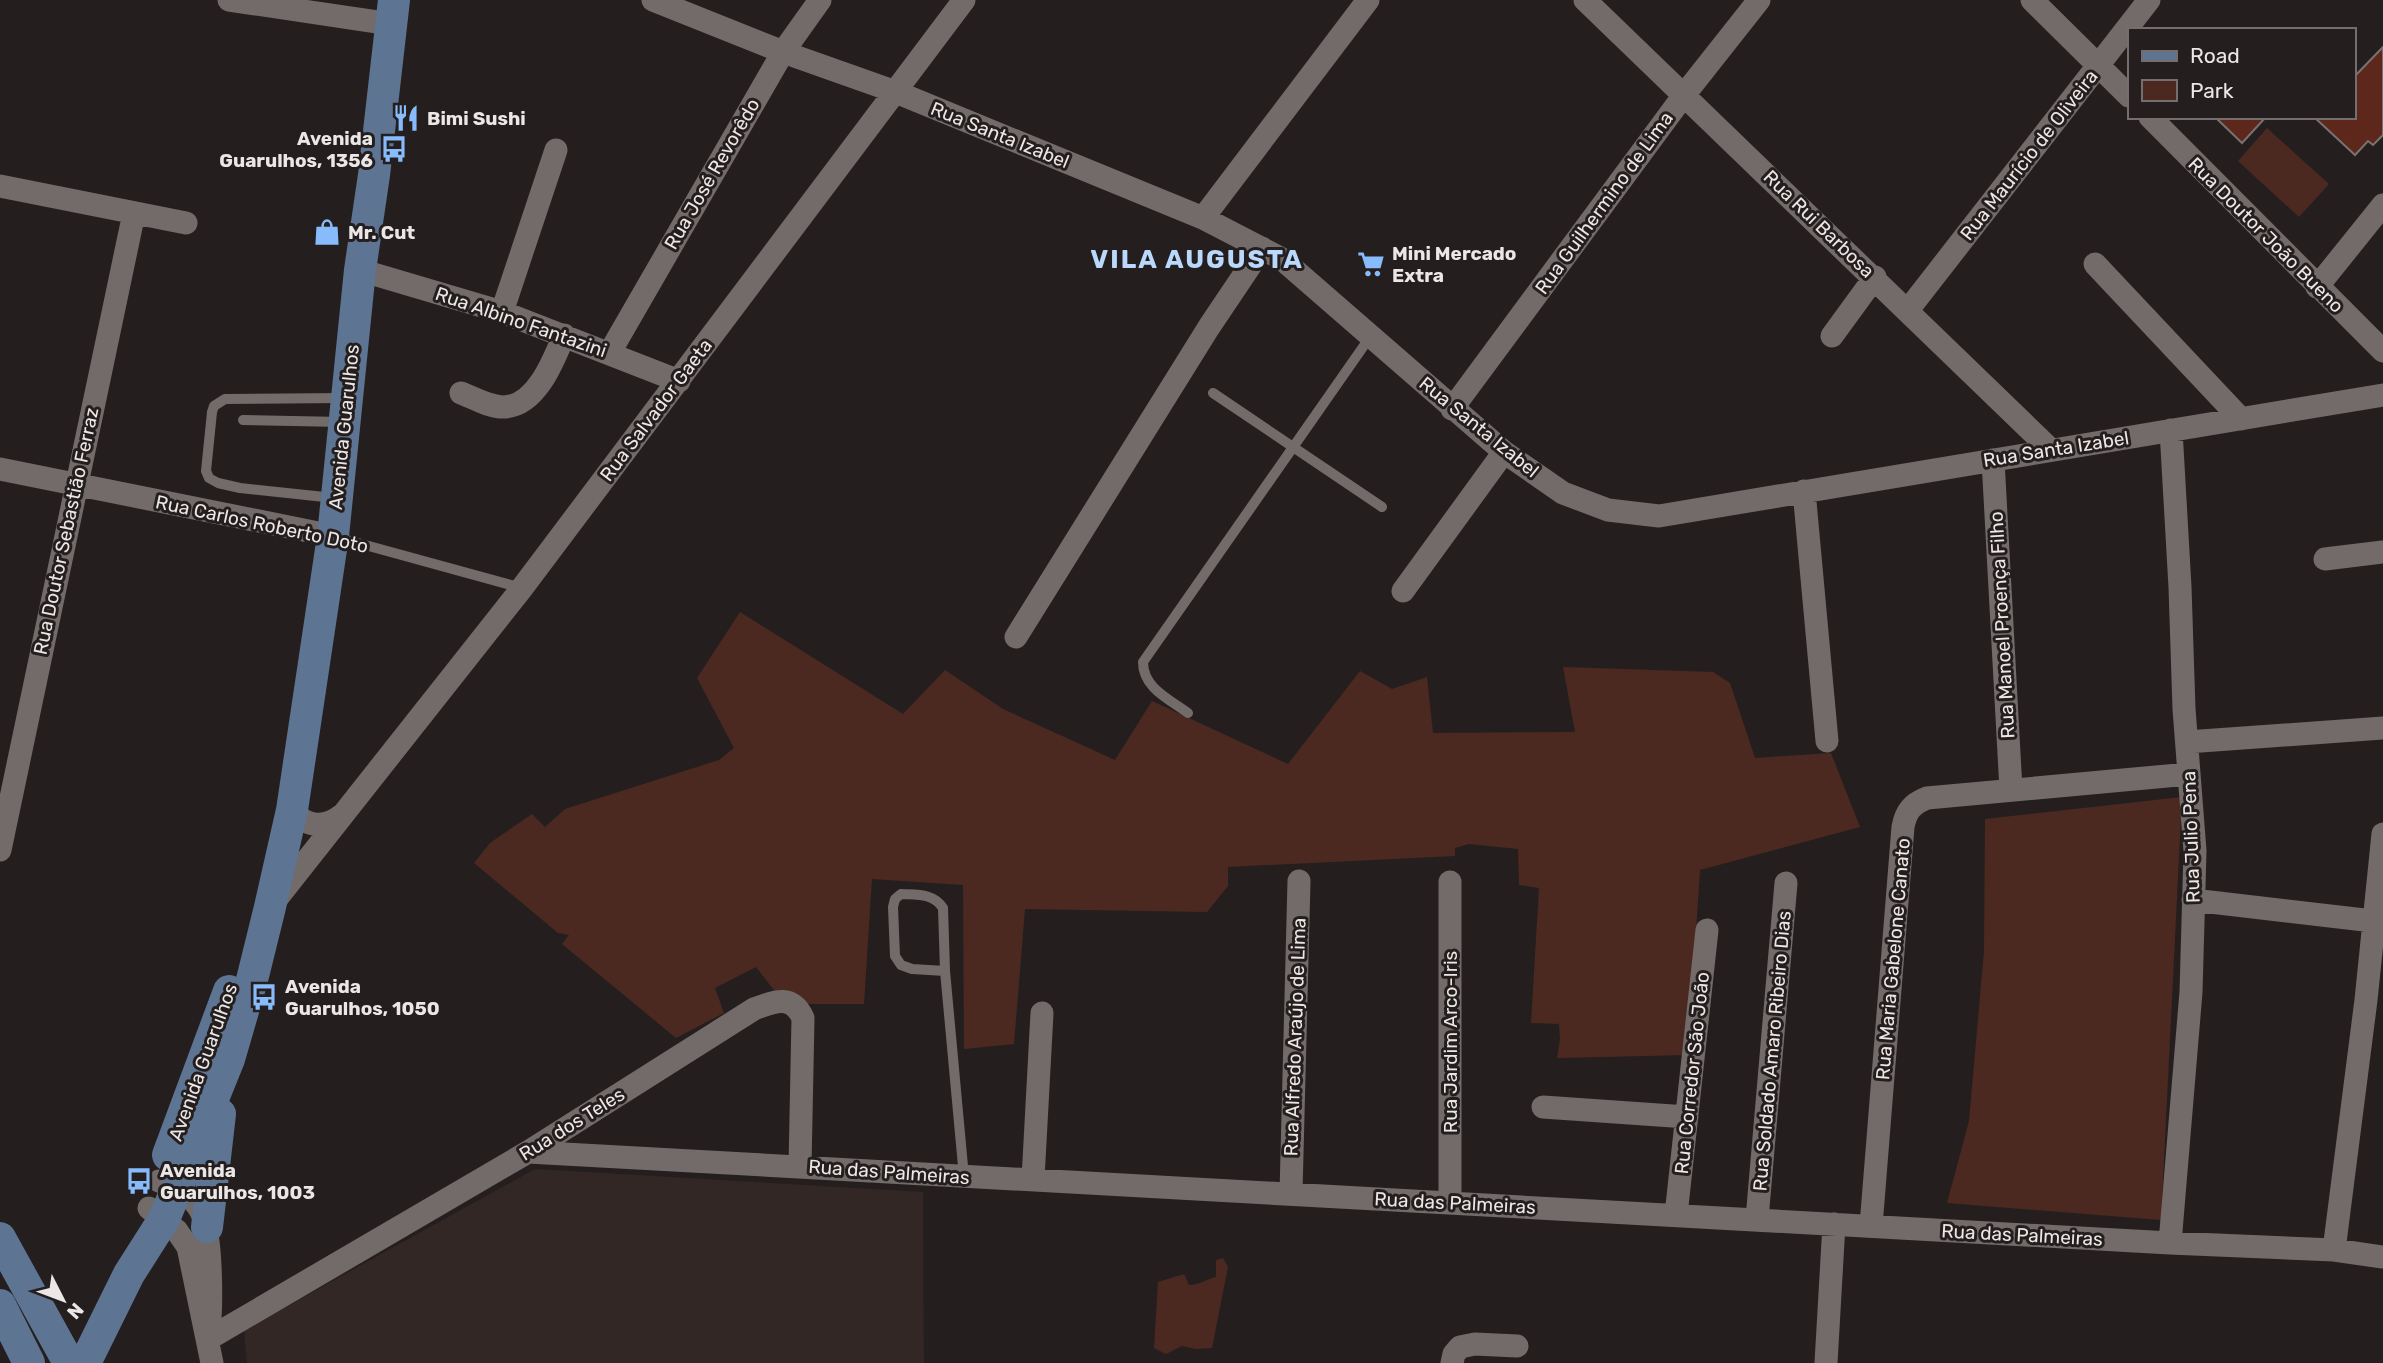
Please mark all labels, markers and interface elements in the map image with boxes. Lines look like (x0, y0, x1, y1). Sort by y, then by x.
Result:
legend (2128, 28, 2355, 119)
text: Road (2190, 43, 2240, 68)
street label: Rua Maurício de Oliveira (1955, 65, 2103, 245)
text: Park (2190, 78, 2234, 103)
street label: Rua José Revorêdo (659, 94, 765, 254)
street label: Rua Santa Izabel (927, 97, 1073, 173)
restaurant icon: Bimi Sushi (391, 103, 421, 133)
place label: Bimi Sushi (427, 107, 526, 130)
street label: Rua Guilhermino de Lima (1530, 107, 1678, 299)
place label: Avenida Guarulhos, 1356 (219, 127, 373, 172)
bus stop icon: Avenida Guarulhos, 1356 (379, 134, 409, 164)
street label: Rua Doutor João Bueno (2183, 152, 2349, 318)
street label: Rua Rui Barbosa (1759, 165, 1879, 283)
shop icon: Mr. Cut (312, 217, 342, 247)
place label: Mr. Cut (348, 221, 415, 244)
place label: Mini Mercado Extra (1392, 242, 1516, 287)
district label: VILA AUGUSTA (1090, 244, 1304, 275)
supermarket icon: Mini Mercado Extra (1356, 249, 1386, 279)
street label: Rua Albino Fantazini (432, 282, 610, 362)
street label: Rua Salvador Gaeta (595, 334, 717, 486)
street label: Avenida Guarulhos (324, 343, 364, 511)
street label: Rua Santa Izabel (1415, 372, 1543, 482)
street label: Rua Doutor Sebastião Ferraz (29, 405, 103, 657)
street label: Rua Santa Izabel (1982, 426, 2130, 472)
street label: Rua Carlos Roberto Doto (154, 490, 370, 558)
street label: Rua Manoel Proença Filho (1985, 511, 2019, 739)
street label: Rua Julio Pena (2177, 771, 2205, 903)
street label: Rua Maria Gabelone Canato (1871, 837, 1915, 1081)
street label: Rua Soldado Amaro Ribeiro Dias (1748, 910, 1796, 1192)
street label: Rua Alfredo Araújo de Lima (1279, 917, 1311, 1157)
street label: Rua Jardim Arco-Iris (1439, 951, 1462, 1133)
street label: Rua Corredor São João (1670, 971, 1714, 1175)
place label: Avenida Guarulhos, 1050 (285, 975, 440, 1020)
street label: Avenida Guarulhos (164, 980, 242, 1144)
bus stop icon: Avenida Guarulhos, 1050 (249, 982, 279, 1012)
street label: Rua dos Teles (515, 1082, 629, 1166)
street label: Rua das Palmeiras (808, 1155, 970, 1189)
place label: Avenida Guarulhos, 1003 (160, 1159, 315, 1204)
bus stop icon: Avenida Guarulhos, 1003 (124, 1166, 154, 1196)
street label: Rua das Palmeiras (1374, 1187, 1536, 1219)
street label: Rua das Palmeiras (1941, 1219, 2103, 1251)
north arrow (28, 1265, 98, 1335)
text: N (62, 1298, 88, 1324)

